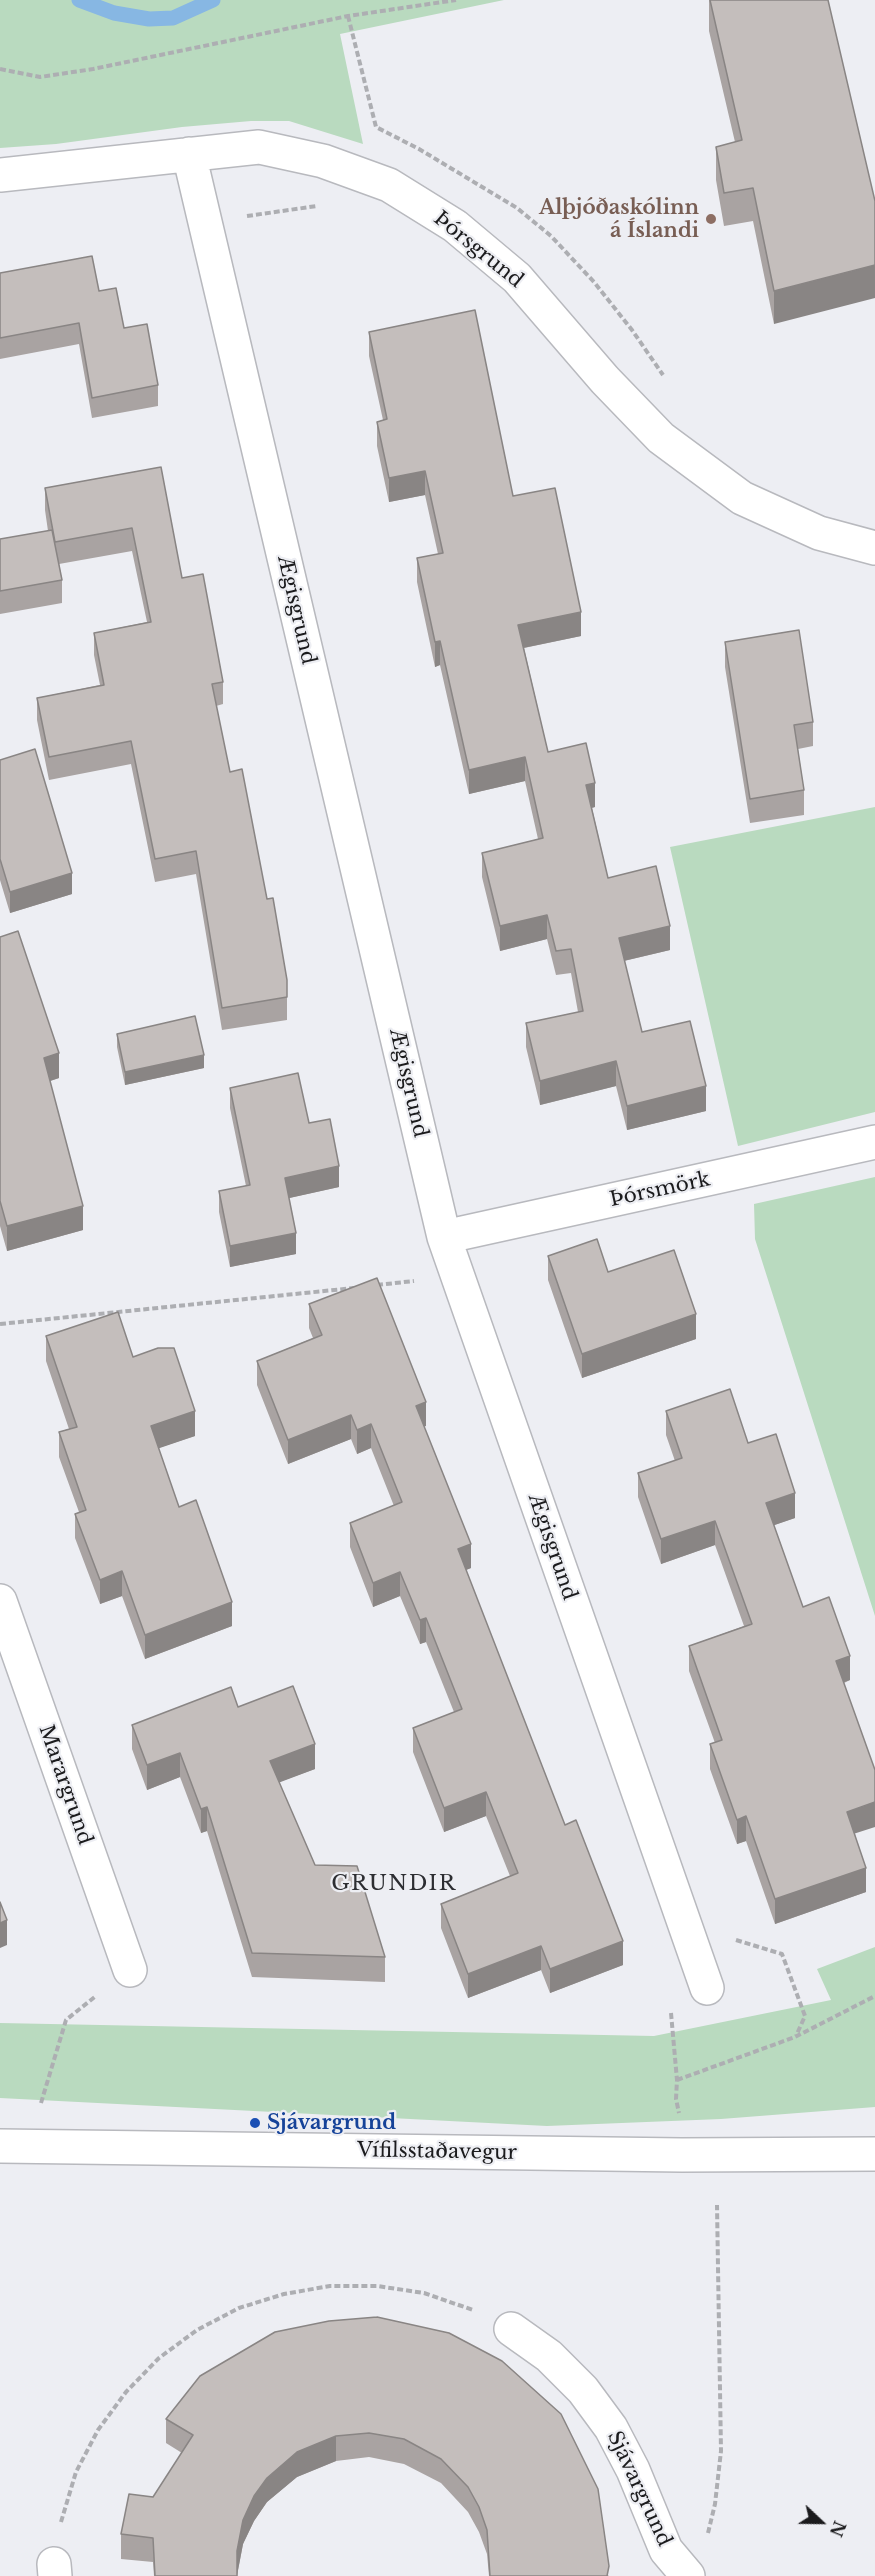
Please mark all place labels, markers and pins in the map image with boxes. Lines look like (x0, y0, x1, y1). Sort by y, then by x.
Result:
place label: Alþjóðaskólinn á Íslandi (539, 196, 699, 243)
marker: Alþjóðaskólinn á Íslandi (704, 212, 718, 226)
place label: Sjávargrund (267, 2111, 396, 2135)
marker: Sjávargrund (248, 2116, 262, 2130)

